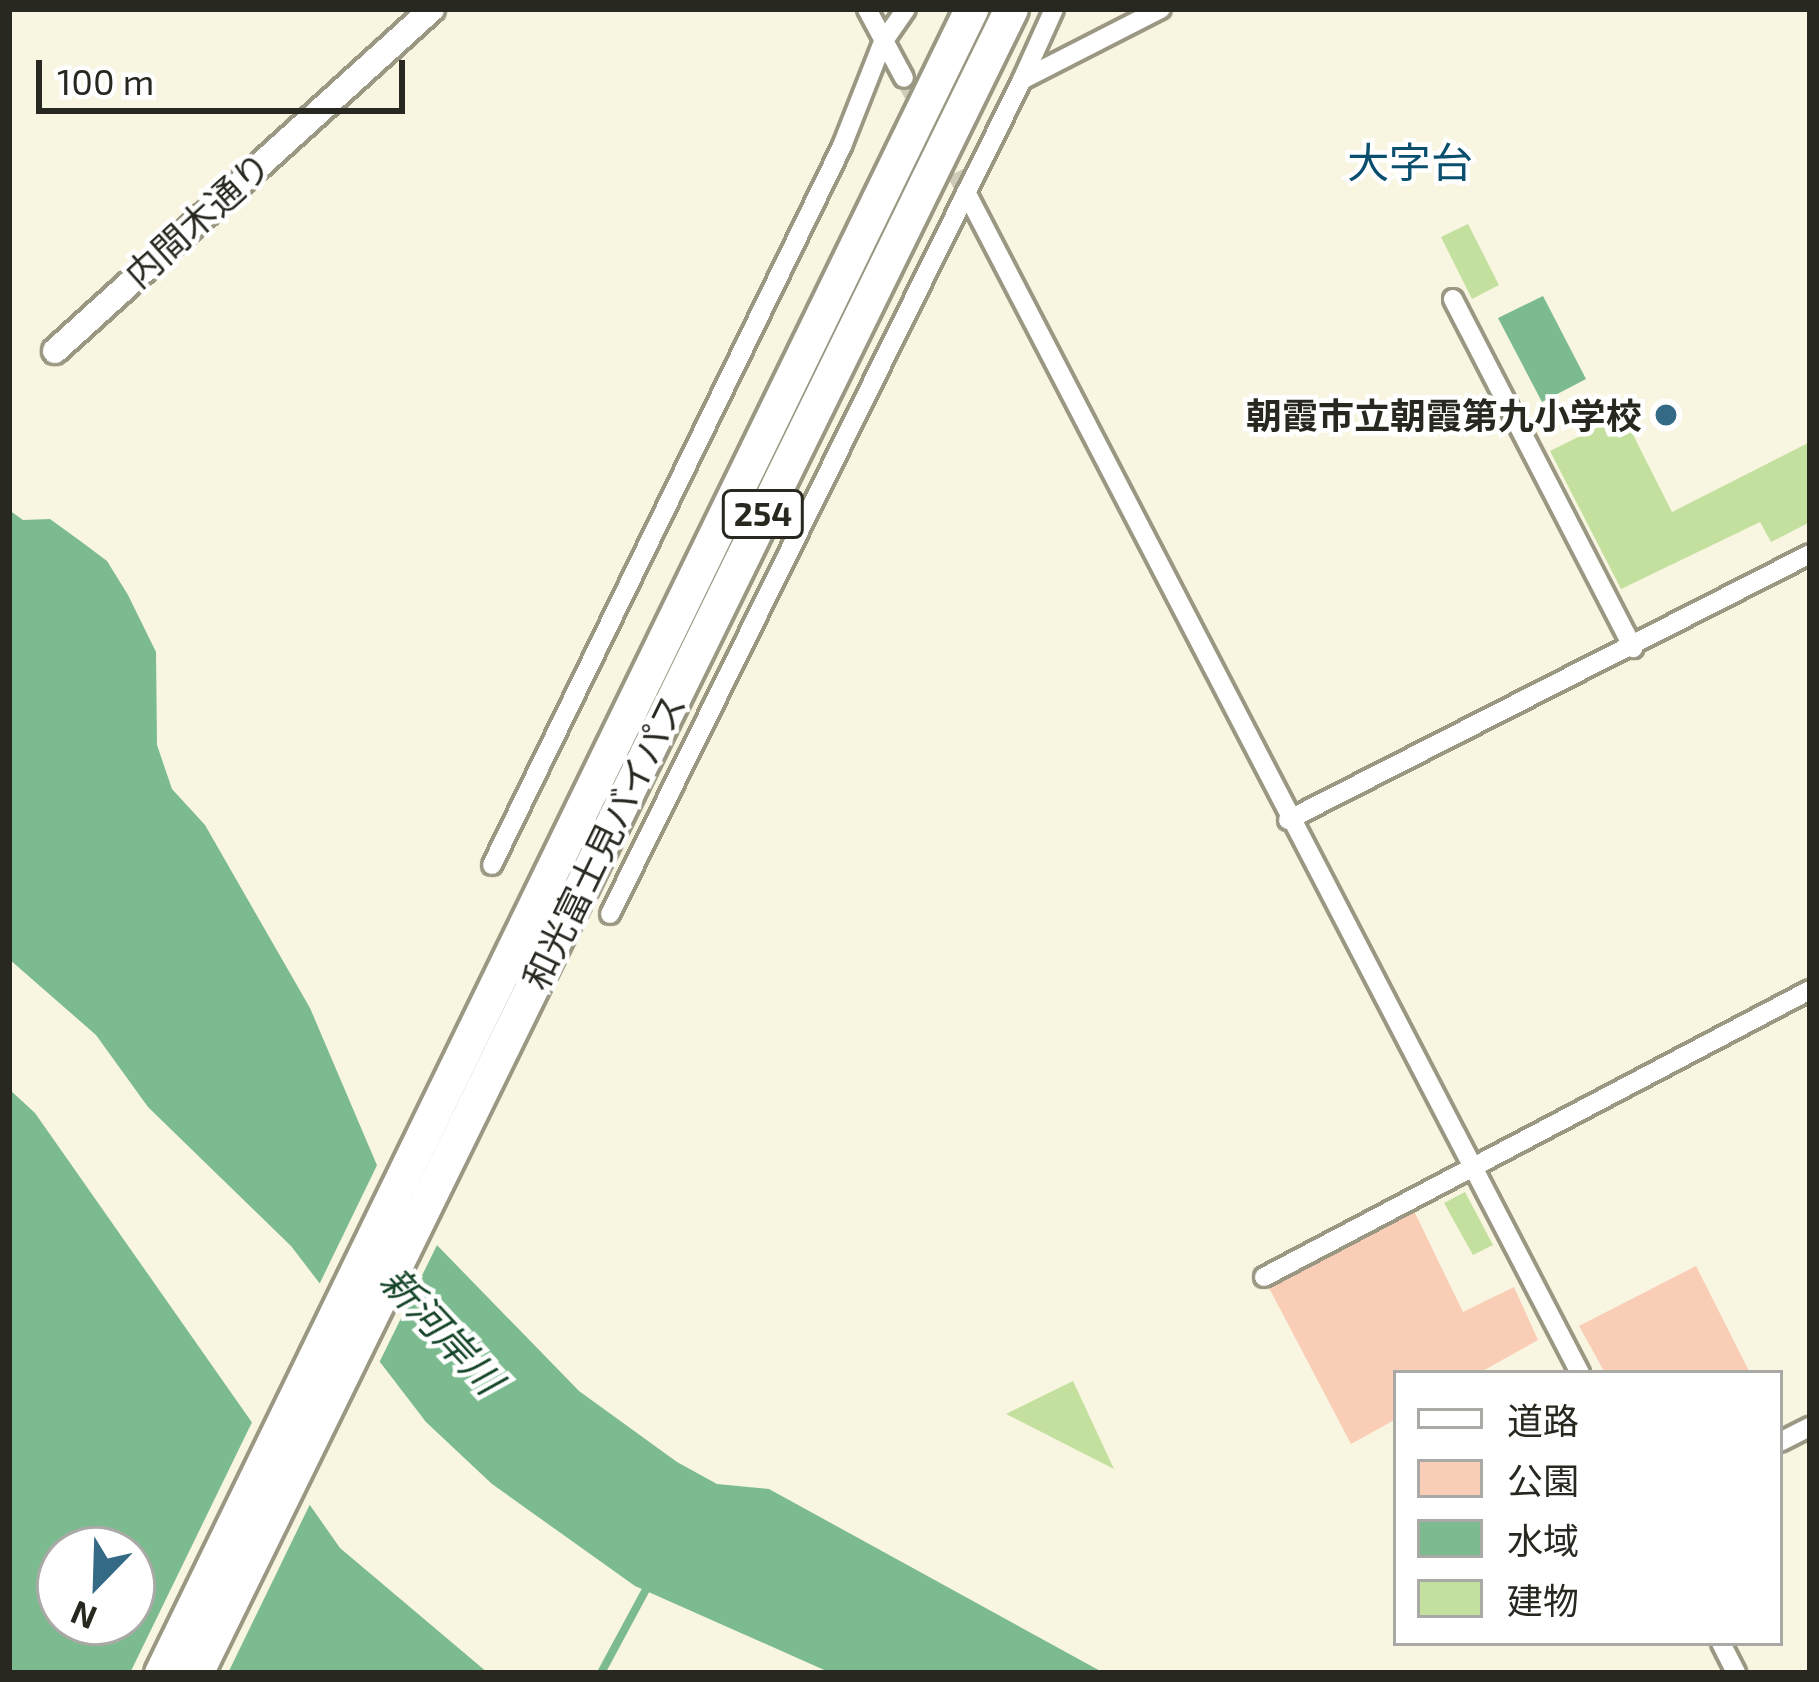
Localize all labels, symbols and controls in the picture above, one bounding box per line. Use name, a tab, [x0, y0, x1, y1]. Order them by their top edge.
scale bar	[42, 36, 411, 110]
text: 100 m	[57, 59, 154, 102]
district label: 大字台	[1347, 136, 1473, 186]
street label: 内間木通り	[116, 143, 278, 295]
place label: 朝霞市立朝霞第九小学校	[1246, 393, 1642, 437]
marker: 朝霞市立朝霞第九小学校	[1653, 402, 1679, 428]
road number: 254	[721, 487, 805, 541]
street label: 和光富士見バイパス	[513, 686, 693, 996]
water label: 新河岸川	[372, 1257, 512, 1403]
legend	[1393, 1370, 1783, 1646]
text: 道路	[1507, 1398, 1579, 1441]
text: 公園	[1507, 1458, 1579, 1501]
text: 水域	[1507, 1518, 1579, 1561]
north arrow	[36, 1526, 156, 1646]
text: 建物	[1507, 1578, 1579, 1621]
text: N	[64, 1593, 102, 1639]

